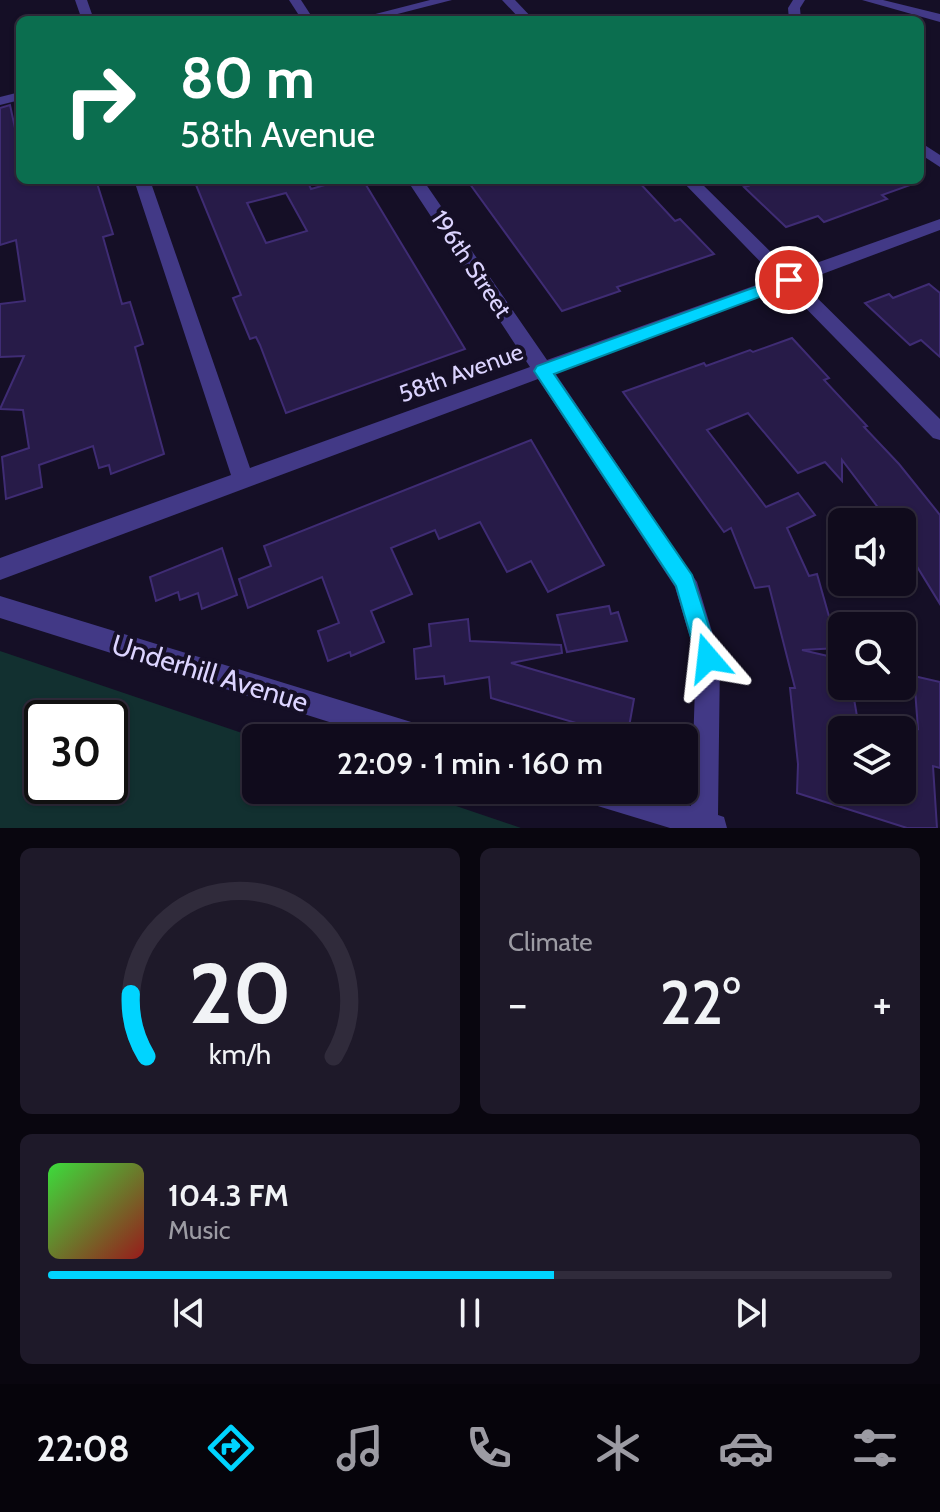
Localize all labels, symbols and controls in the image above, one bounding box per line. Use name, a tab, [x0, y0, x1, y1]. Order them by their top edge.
text: 80 m	[180, 44, 315, 112]
icon: right	[48, 48, 152, 152]
text: 58th Avenue	[180, 112, 375, 156]
street label: 196th Street	[425, 205, 518, 323]
pin	[755, 246, 823, 314]
icon: arrive	[767, 258, 811, 302]
street label: 58th Avenue	[395, 337, 527, 408]
map controls	[828, 508, 916, 804]
button: sound	[828, 508, 916, 596]
button: search	[828, 612, 916, 700]
position arrow	[666, 616, 750, 700]
street label: Underhill Avenue	[108, 627, 312, 719]
speed limit sign: 30	[24, 700, 128, 804]
button: layers	[828, 716, 916, 804]
text: 22:09 · 1 min · 160 m	[337, 745, 603, 782]
text: Climate	[508, 926, 593, 958]
text: 20	[189, 943, 291, 1044]
text: 22°	[660, 966, 740, 1039]
text: −	[508, 977, 527, 1030]
text: +	[873, 977, 892, 1030]
text: km/h	[209, 1036, 271, 1071]
text: 104.3 FM	[168, 1177, 289, 1214]
text: Music	[168, 1214, 231, 1246]
icon: previous	[167, 1291, 211, 1335]
icon: pause	[448, 1291, 492, 1335]
icon: next	[729, 1291, 773, 1335]
icon: directions	[203, 1420, 259, 1476]
icon: music	[332, 1420, 388, 1476]
icon: phone	[461, 1420, 517, 1476]
icon: climate	[590, 1420, 646, 1476]
icon: car	[718, 1420, 774, 1476]
icon: filters	[847, 1420, 903, 1476]
text: 22:08	[36, 1426, 130, 1470]

